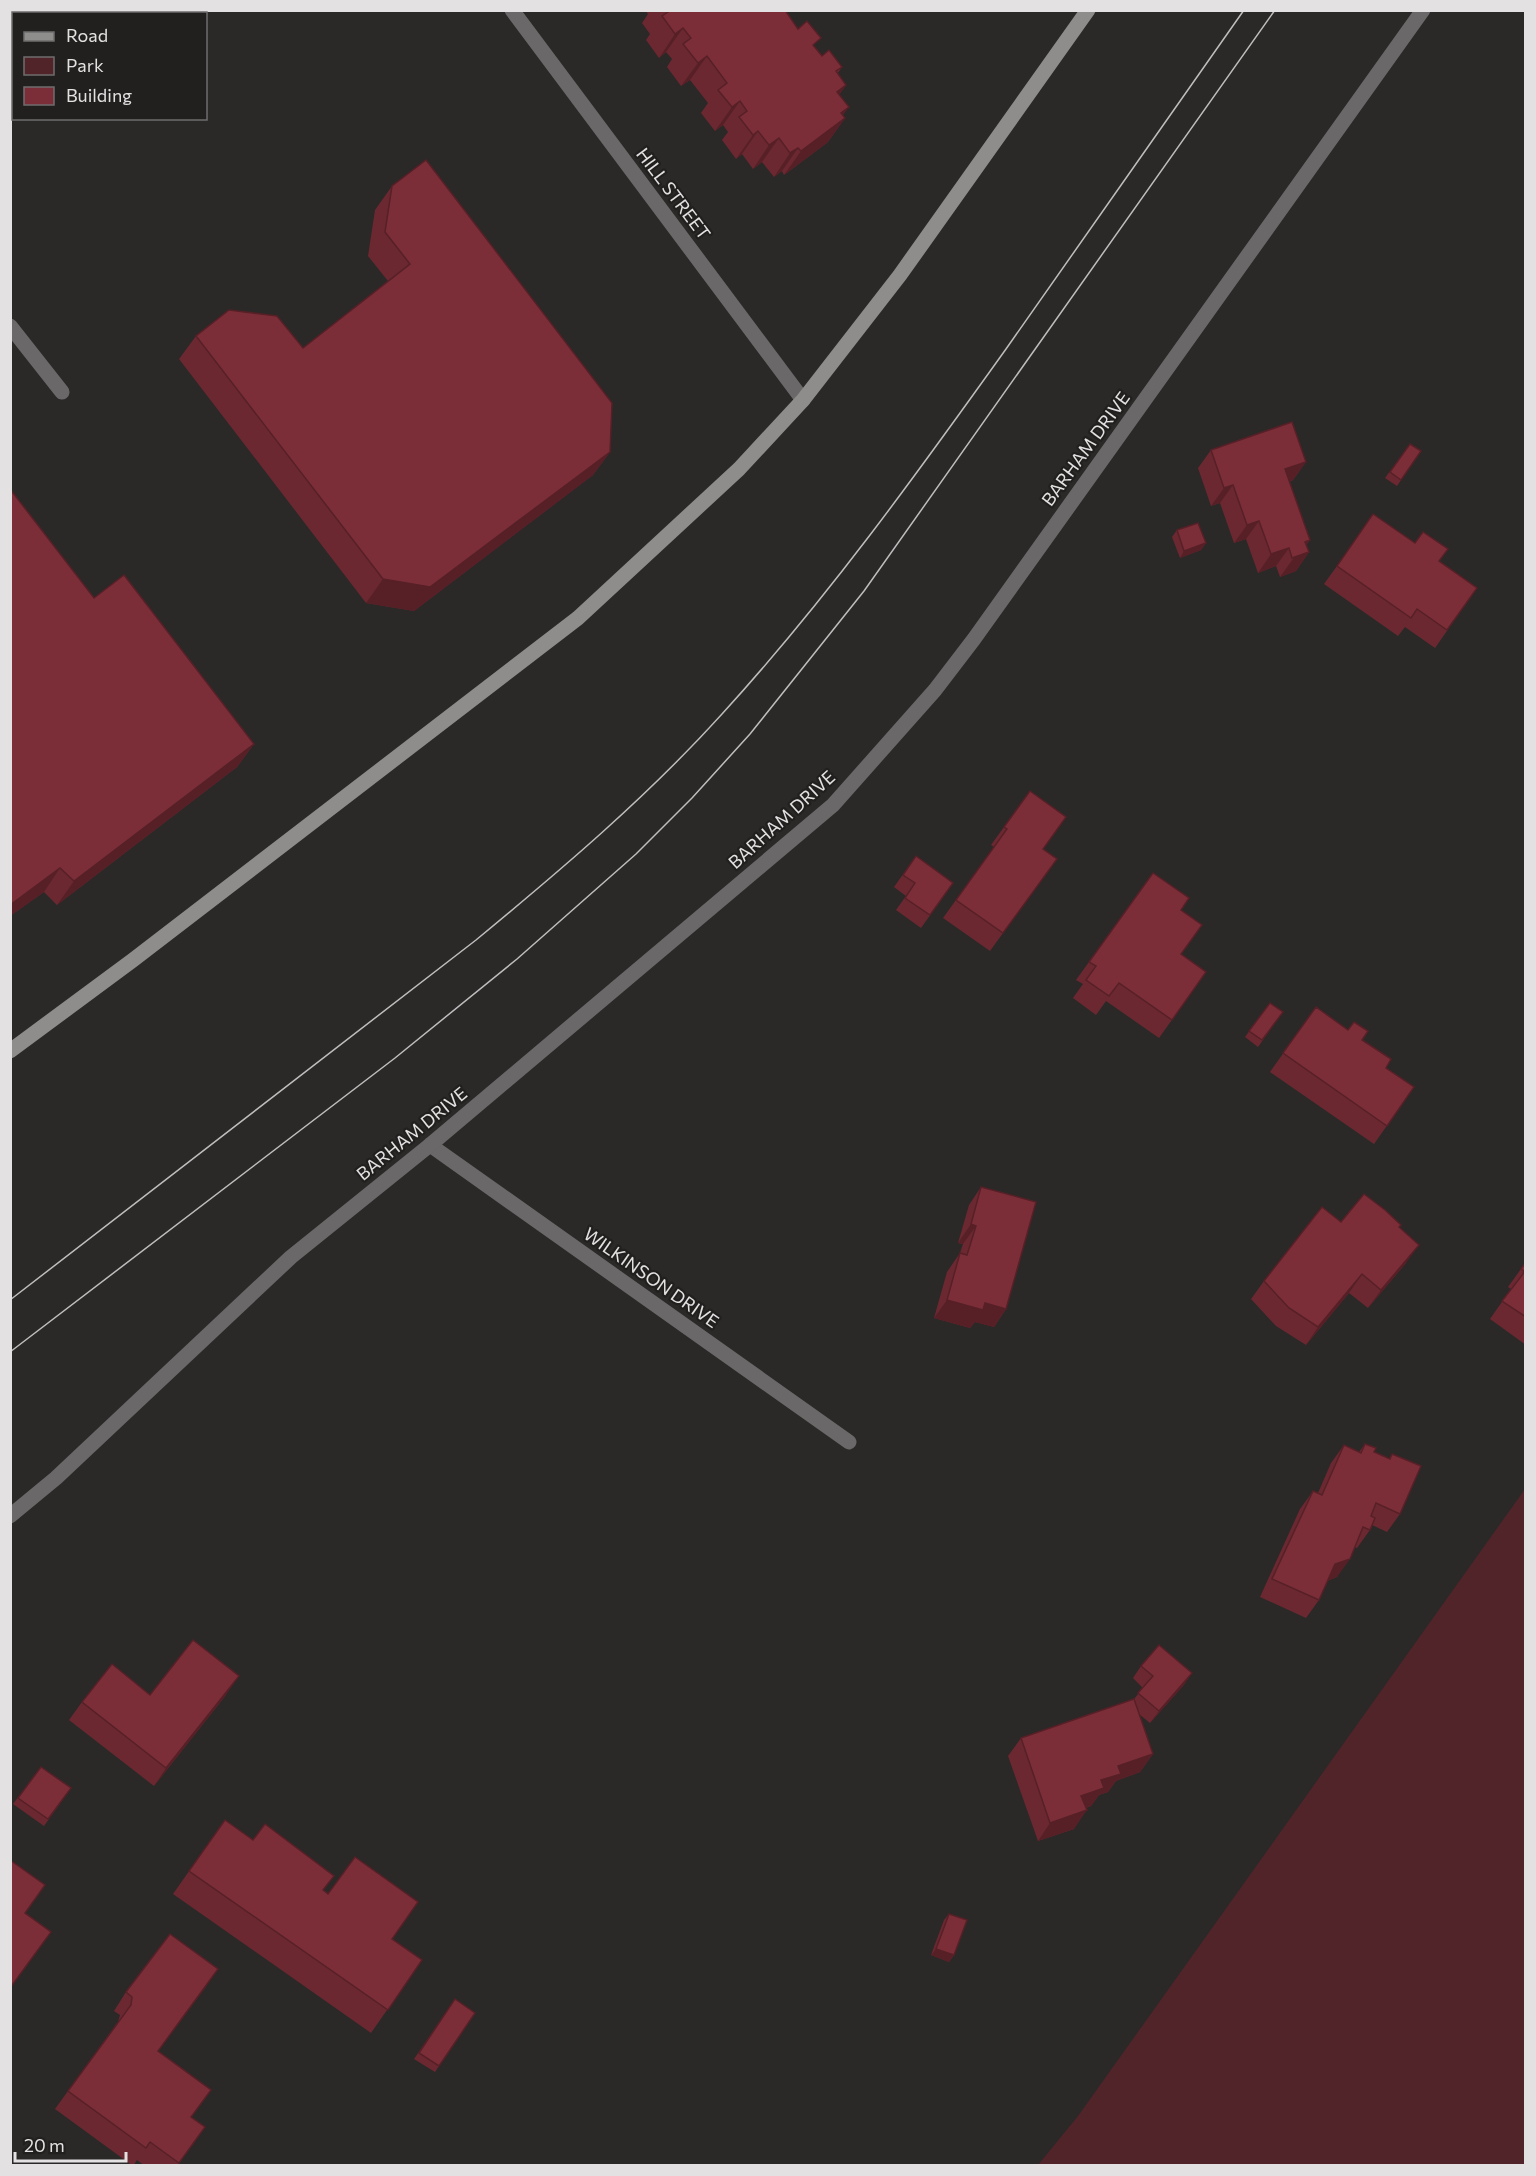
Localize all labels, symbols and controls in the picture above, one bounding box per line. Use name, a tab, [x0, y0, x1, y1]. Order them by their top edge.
legend	[12, 12, 207, 120]
text: Road	[66, 24, 108, 46]
text: Park	[66, 54, 104, 76]
text: Building	[66, 84, 132, 106]
street label: HILL STREET	[632, 143, 716, 244]
street label: BARHAM DRIVE	[1036, 387, 1134, 510]
street label: BARHAM DRIVE	[723, 766, 839, 873]
street label: BARHAM DRIVE	[352, 1082, 471, 1185]
street label: WILKINSON DRIVE	[580, 1222, 723, 1332]
scale bar	[15, 2125, 126, 2163]
text: 20 m	[24, 2134, 65, 2156]

